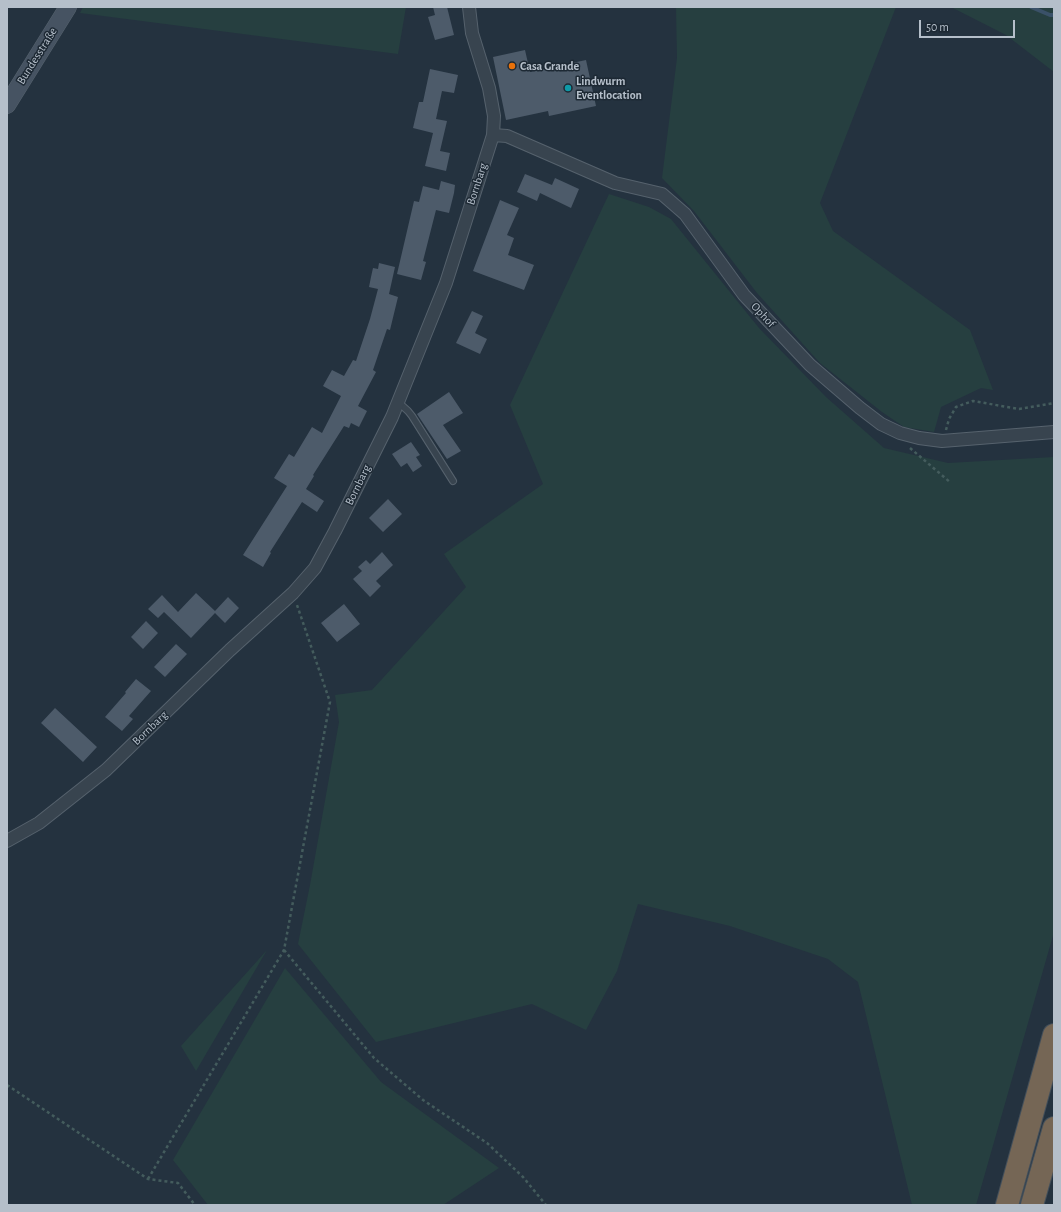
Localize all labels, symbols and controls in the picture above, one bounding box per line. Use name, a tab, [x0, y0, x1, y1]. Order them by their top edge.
scale bar	[921, 12, 1017, 38]
text: 50 m	[926, 21, 949, 33]
street label: Bundesstraße	[14, 25, 60, 87]
place label: Casa Grande	[520, 59, 579, 73]
marker: Casa Grande	[507, 61, 517, 71]
place label: Lindwurm Eventlocation	[576, 74, 642, 102]
marker: Lindwurm Eventlocation	[563, 83, 573, 93]
street label: Bornbarg	[463, 161, 491, 207]
street label: Ophof	[748, 299, 778, 331]
street label: Bornbarg	[342, 462, 374, 508]
street label: Bornbarg	[129, 708, 171, 748]

